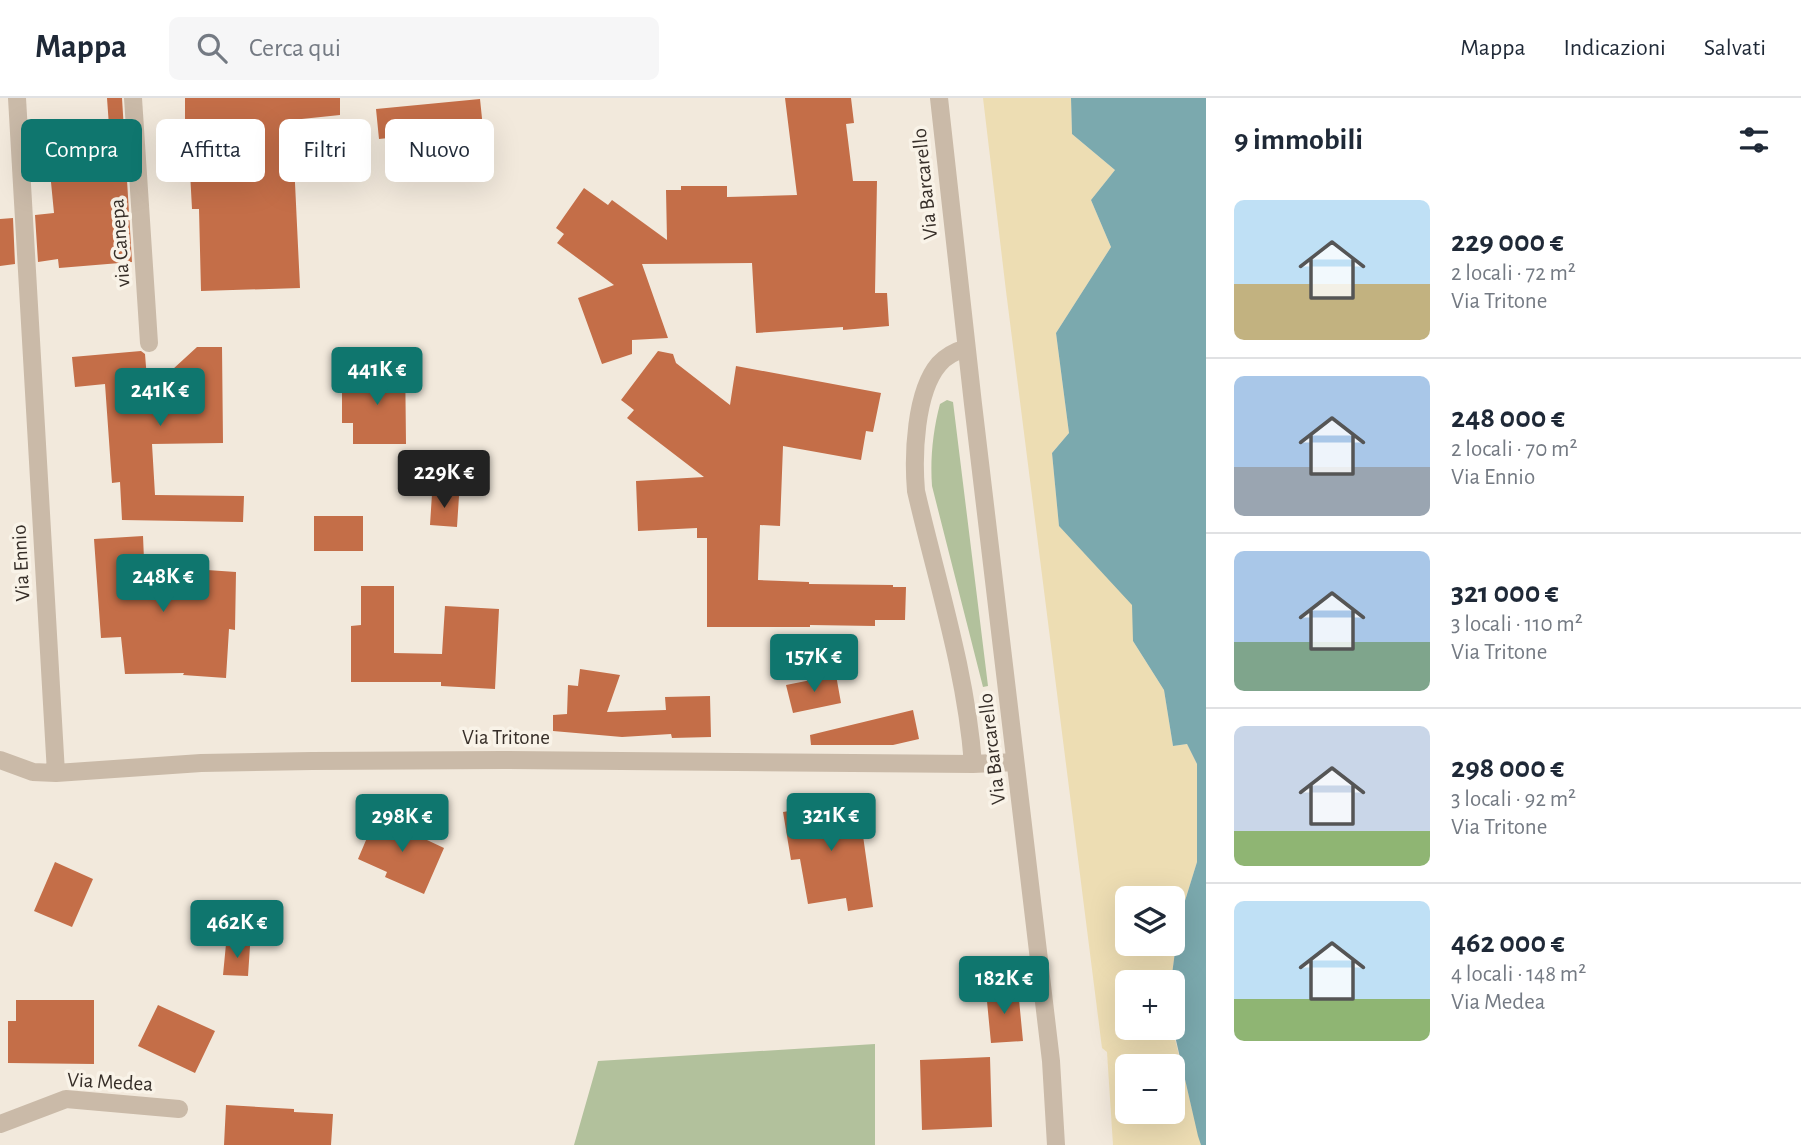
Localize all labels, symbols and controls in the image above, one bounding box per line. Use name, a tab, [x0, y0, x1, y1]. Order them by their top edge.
search box	[169, 17, 659, 80]
icon: search	[193, 29, 231, 67]
text: Mappa	[35, 31, 127, 64]
text: Cerca qui	[249, 35, 341, 61]
text: Mappa	[1460, 36, 1525, 60]
text: Indicazioni	[1563, 36, 1666, 60]
text: Salvati	[1704, 36, 1766, 60]
chip: Compra	[21, 119, 142, 182]
chip: Affitta	[156, 119, 265, 182]
chip: Filtri	[279, 119, 371, 182]
chip: Nuovo	[385, 119, 494, 182]
icon: filters	[1735, 121, 1773, 159]
text: 9 immobili	[1234, 125, 1363, 155]
street label: Via Barcarello	[909, 127, 941, 241]
street label: via Canepa	[106, 198, 134, 288]
text: 229 000 €	[1451, 227, 1564, 257]
icon: home	[1290, 228, 1374, 312]
text: 2 locali · 72 m²	[1451, 262, 1576, 285]
text: Via Tritone	[1451, 290, 1547, 313]
pin: 441K €	[320, 348, 434, 407]
text: 441K €	[347, 358, 407, 381]
pin: 241K €	[103, 368, 217, 428]
text: 241K €	[131, 379, 189, 402]
text: 248 000 €	[1451, 403, 1565, 433]
icon: home	[1290, 404, 1374, 488]
text: 2 locali · 70 m²	[1451, 438, 1578, 461]
pin: 229K €	[387, 450, 501, 510]
text: 229K €	[414, 461, 474, 484]
text: Via Ennio	[1451, 466, 1535, 489]
street label: Via Ennio	[9, 524, 33, 602]
pin: 248K €	[106, 554, 220, 614]
text: 248K €	[132, 565, 194, 588]
text: 321 000 €	[1451, 578, 1559, 608]
icon: home	[1290, 579, 1374, 663]
text: 3 locali · 110 m²	[1451, 613, 1583, 636]
pin: 157K €	[757, 634, 871, 694]
text: Via Tritone	[1451, 641, 1547, 664]
text: 157K €	[786, 645, 842, 668]
street label: Via Barcarello	[975, 692, 1009, 806]
street label: Via Tritone	[462, 727, 550, 748]
text: 298 000 €	[1451, 753, 1564, 783]
icon: home	[1290, 754, 1374, 838]
text: 3 locali · 92 m²	[1451, 788, 1576, 811]
pin: 298K €	[345, 794, 459, 854]
pin: 321K €	[774, 794, 888, 853]
text: 321K €	[803, 804, 859, 827]
text: 298K €	[372, 805, 432, 828]
text: Via Tritone	[1451, 816, 1547, 839]
map controls	[1115, 886, 1185, 1124]
button: layers	[1115, 886, 1185, 956]
pin: 462K €	[180, 900, 294, 960]
text: 462K €	[206, 911, 268, 934]
text: 462 000 €	[1451, 928, 1565, 958]
icon: home	[1290, 929, 1374, 1013]
pin: 182K €	[947, 956, 1061, 1016]
text: 4 locali · 148 m²	[1451, 963, 1586, 986]
text: 182K €	[975, 967, 1033, 990]
button: +	[1115, 970, 1185, 1040]
text: Via Medea	[1451, 991, 1545, 1014]
button: −	[1115, 1054, 1185, 1124]
street label: Via Medea	[66, 1069, 154, 1095]

